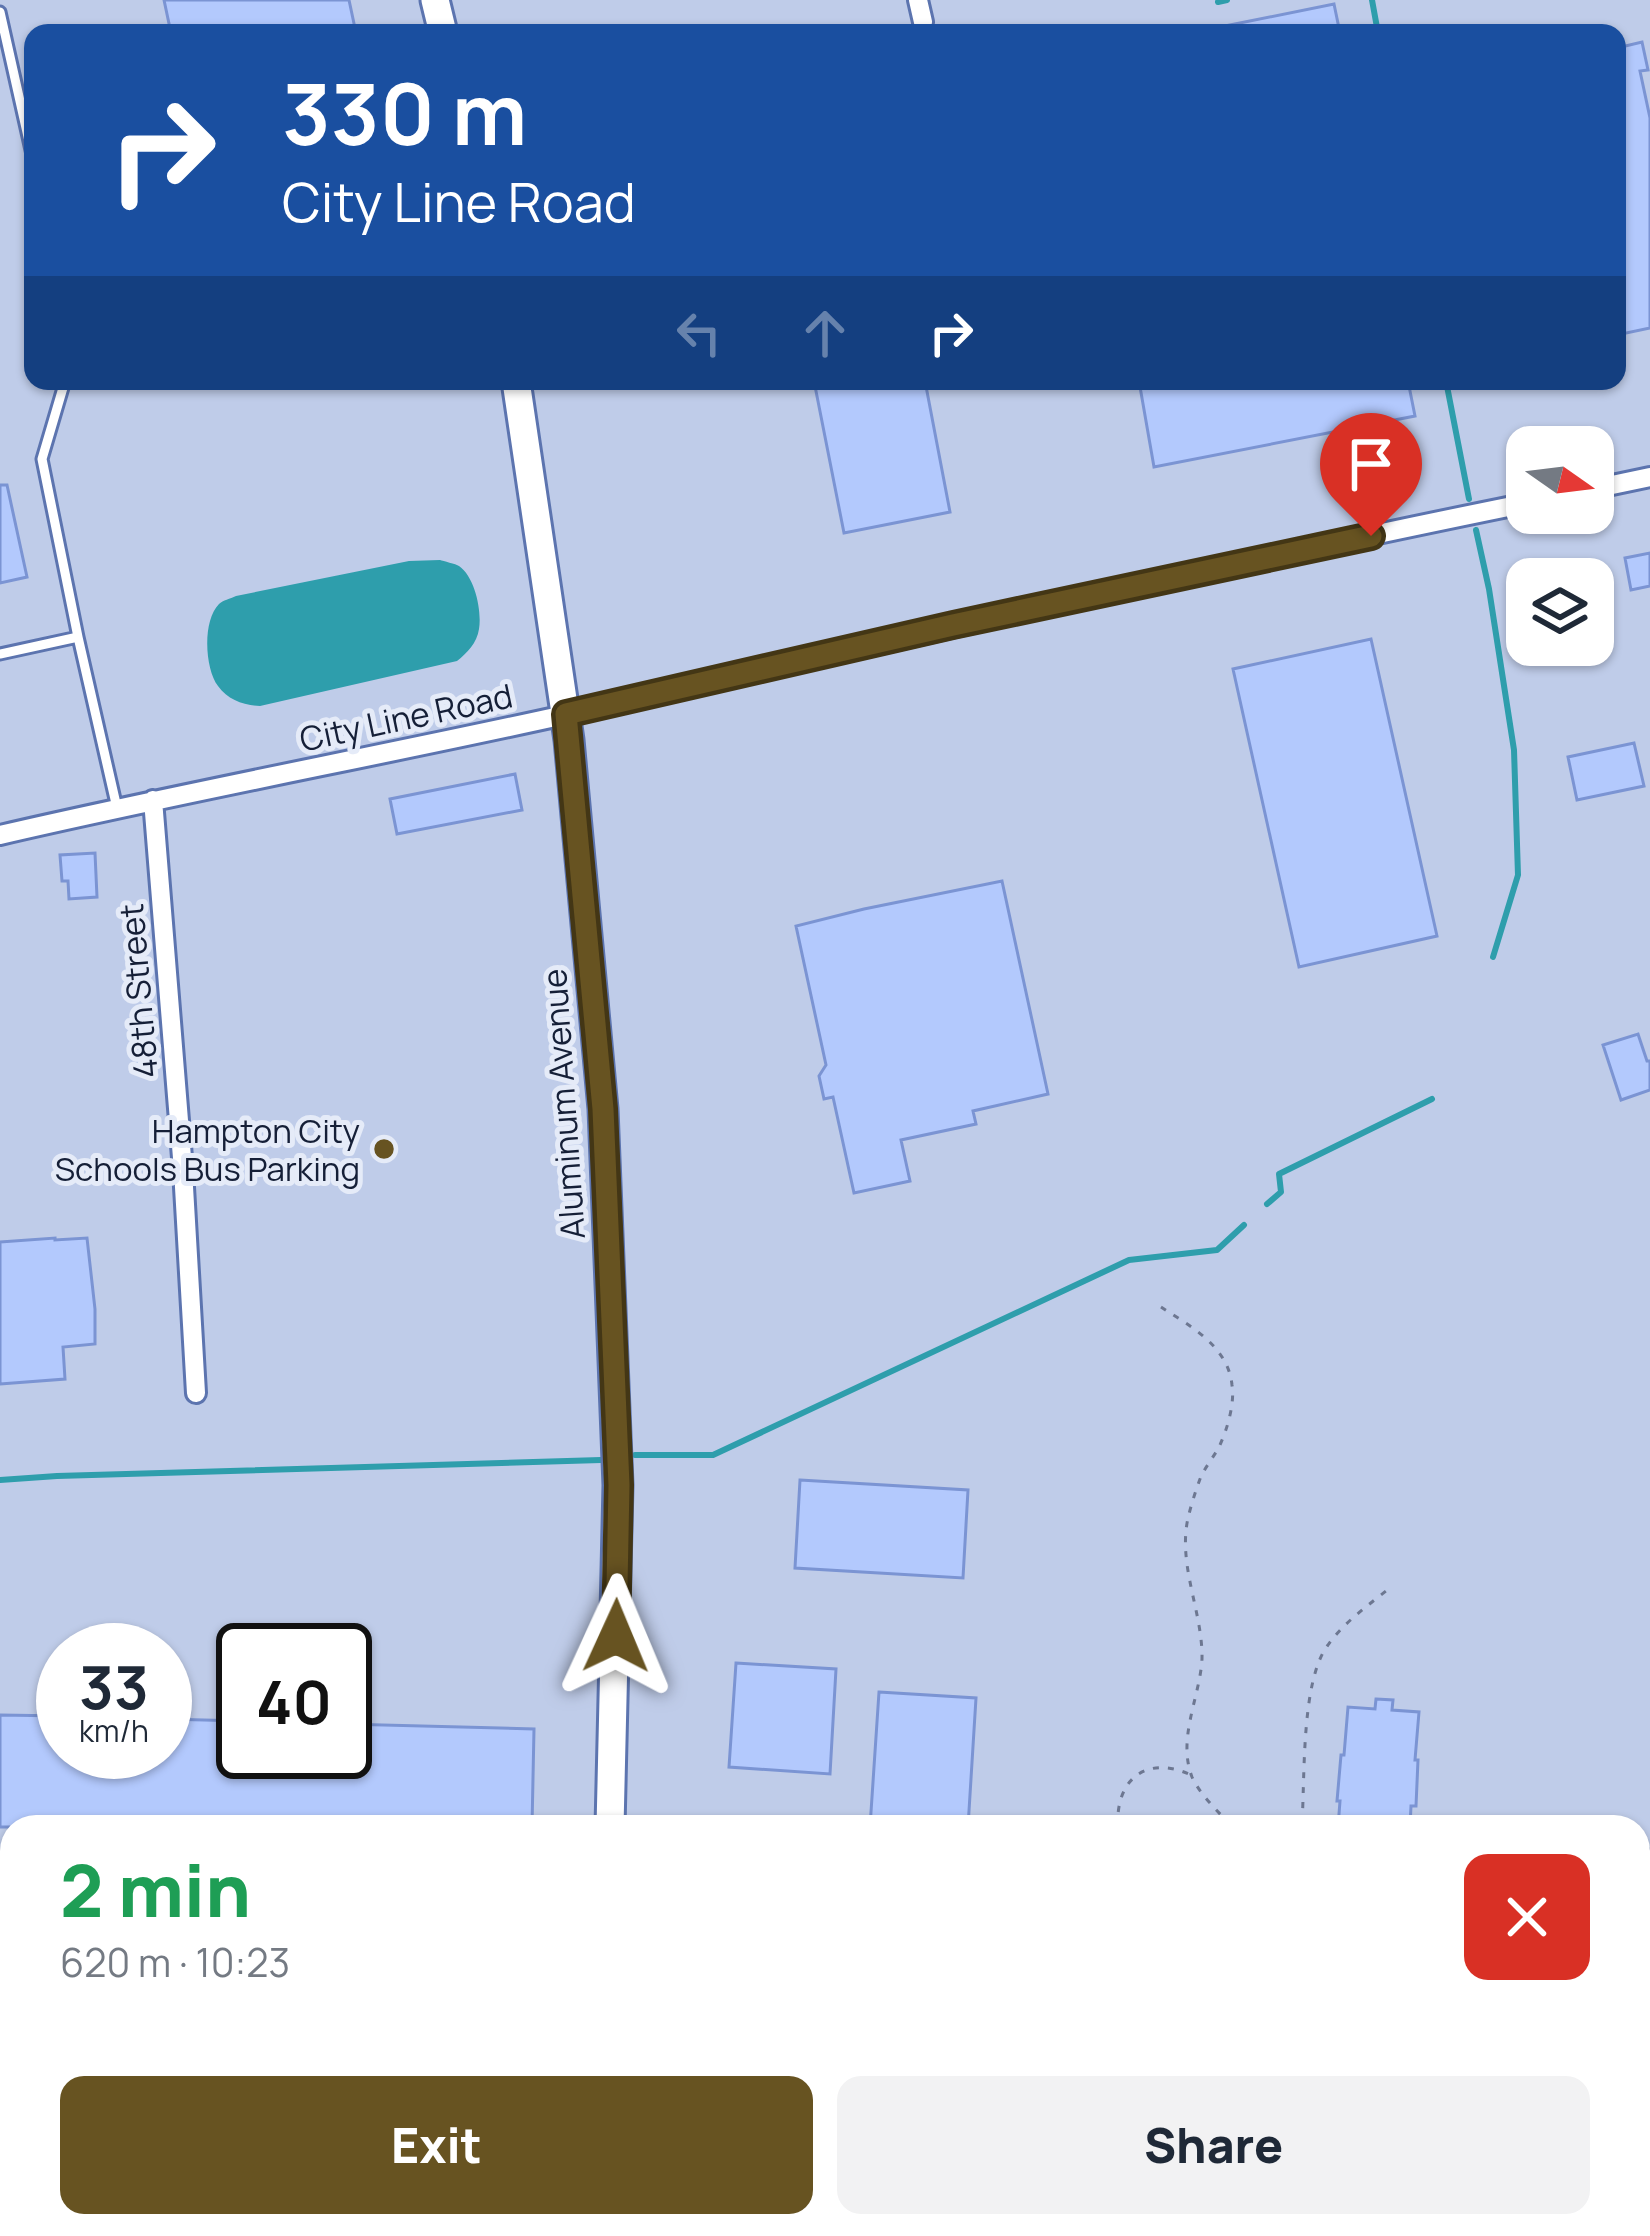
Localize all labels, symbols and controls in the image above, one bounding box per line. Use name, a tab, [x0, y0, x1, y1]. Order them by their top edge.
text: 330 m	[282, 55, 527, 170]
icon: right	[84, 72, 240, 228]
text: City Line Road	[282, 164, 636, 238]
icon: left	[666, 300, 732, 366]
icon: ahead	[792, 300, 858, 366]
icon: right	[918, 300, 984, 366]
pin	[1320, 413, 1422, 536]
north arrow	[1506, 426, 1614, 534]
map controls	[1506, 426, 1614, 666]
icon: arrive	[1338, 431, 1404, 497]
button: layers	[1506, 558, 1614, 666]
street label: City Line Road	[296, 673, 516, 761]
street label: 48th Street	[108, 902, 168, 1080]
street label: Aluminum Avenue	[531, 967, 595, 1241]
place label: Hampton City Schools Bus Parking	[55, 1108, 360, 1191]
marker: Hampton City Schools Bus Parking	[371, 1136, 397, 1162]
position arrow	[553, 1573, 679, 1699]
speed limit sign: 40	[216, 1623, 372, 1779]
text: 33	[79, 1645, 149, 1727]
text: km/h	[79, 1710, 149, 1751]
text: 2 min	[60, 1840, 251, 1939]
button: close	[1464, 1854, 1590, 1980]
text: 620 m · 10:23	[60, 1935, 290, 1989]
button: Exit	[60, 2076, 813, 2214]
button: Share	[837, 2076, 1590, 2214]

